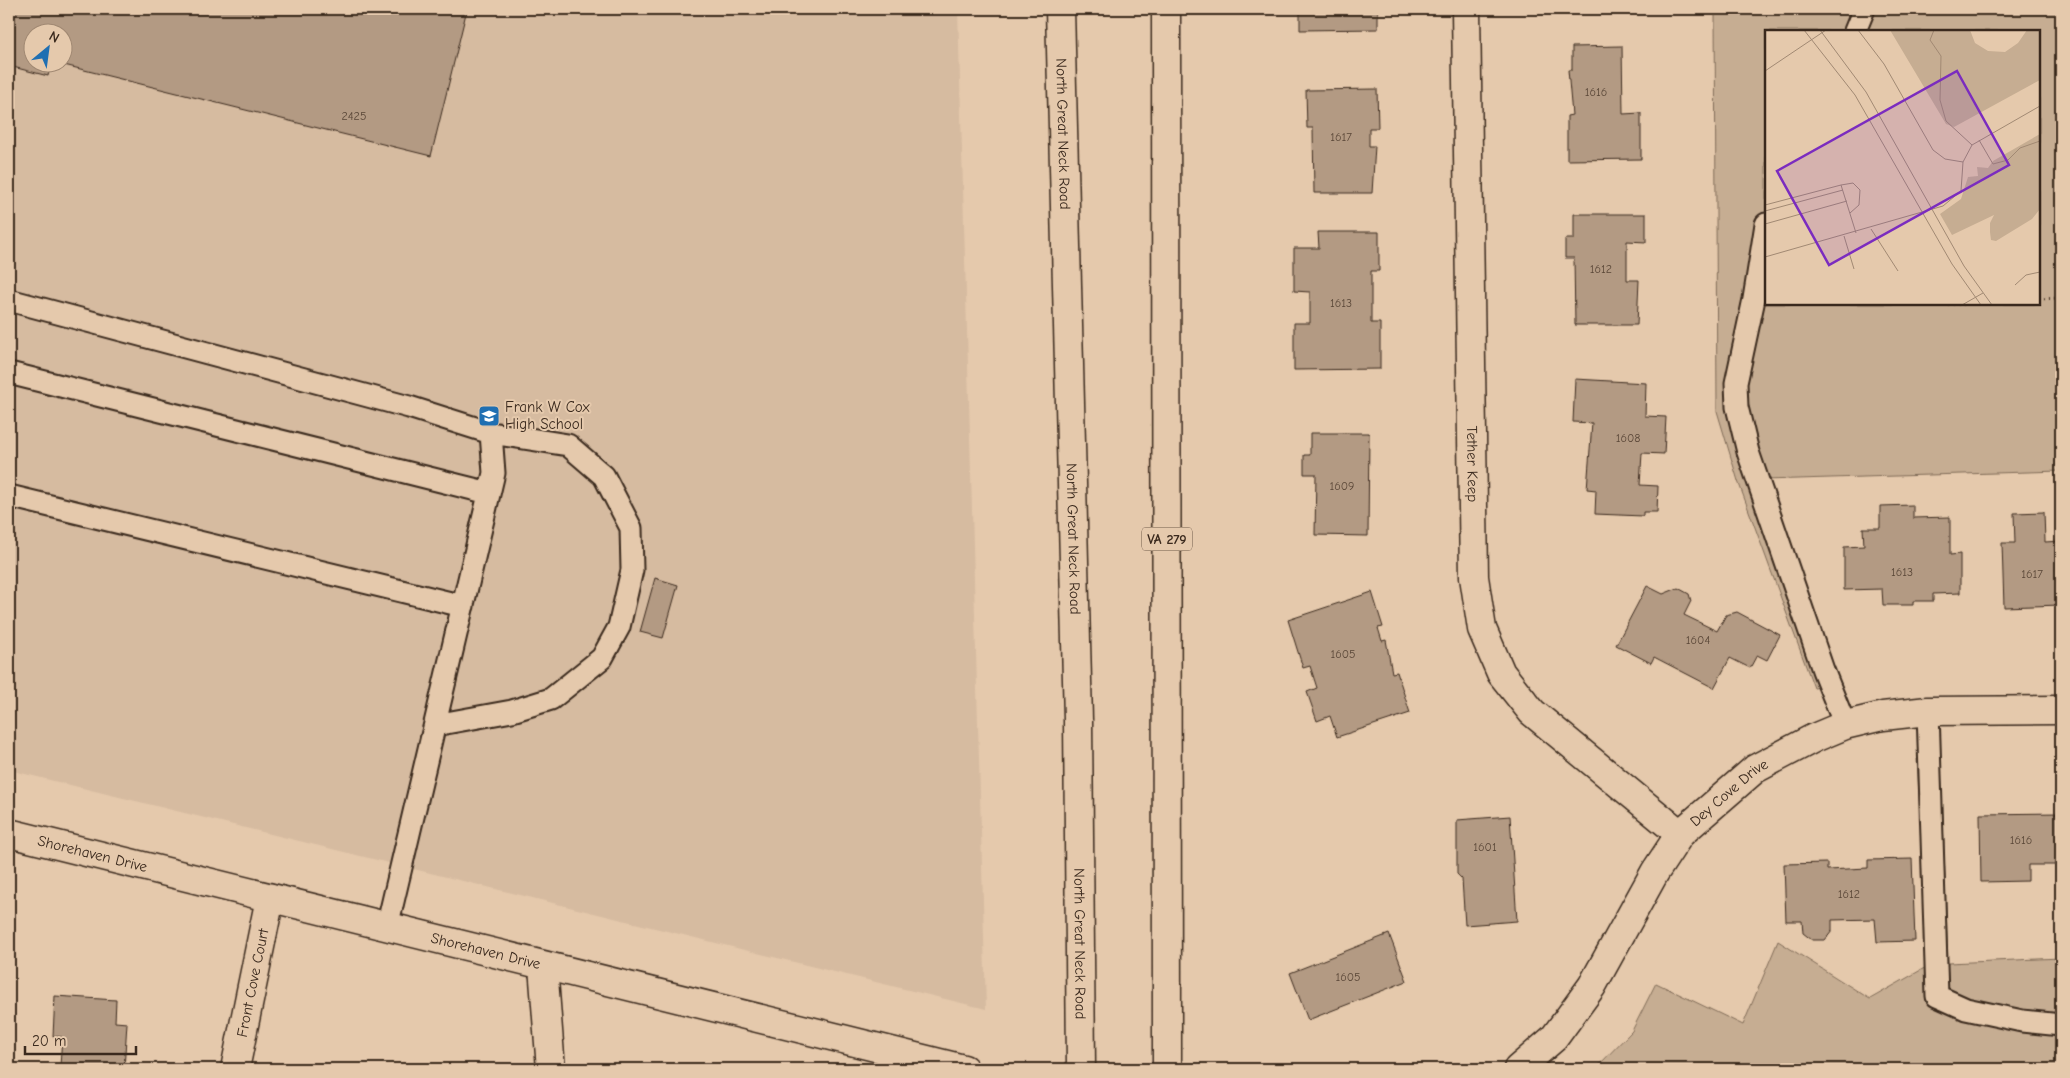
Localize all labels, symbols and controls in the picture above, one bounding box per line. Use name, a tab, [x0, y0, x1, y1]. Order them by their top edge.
north arrow	[22, 22, 72, 72]
text: N	[46, 27, 62, 47]
inset map	[1765, 30, 2040, 305]
street label: North Great Neck Road	[1052, 58, 1074, 210]
house number: 1616	[1585, 85, 1607, 99]
house number: 2425	[342, 109, 366, 123]
house number: 1617	[1330, 130, 1352, 144]
house number: 1612	[1590, 262, 1612, 276]
house number: 1613	[1330, 296, 1352, 310]
place label: Frank W Cox High School	[505, 398, 590, 433]
school or university icon: Frank W Cox High School	[477, 404, 501, 428]
street label: Tether Keep	[1463, 426, 1482, 502]
house number: 1608	[1616, 431, 1640, 445]
street label: North Great Neck Road	[1062, 463, 1084, 615]
house number: 1609	[1330, 479, 1354, 493]
road number: VA 279	[1142, 528, 1192, 550]
house number: 1613	[1891, 565, 1913, 579]
house number: 1617	[2021, 567, 2043, 581]
house number: 1604	[1686, 633, 1710, 647]
house number: 1605	[1330, 647, 1356, 661]
street label: Dey Cove Drive	[1686, 755, 1771, 830]
street label: Shorehaven Drive	[36, 831, 150, 876]
house number: 1616	[2010, 833, 2032, 847]
house number: 1601	[1473, 840, 1497, 854]
street label: North Great Neck Road	[1070, 868, 1090, 1020]
house number: 1612	[1838, 887, 1860, 901]
street label: Front Cove Court	[233, 926, 273, 1039]
street label: Shorehaven Drive	[429, 929, 543, 973]
house number: 1605	[1335, 970, 1361, 984]
scale bar	[25, 1023, 136, 1055]
text: 20 m	[32, 1032, 66, 1050]

